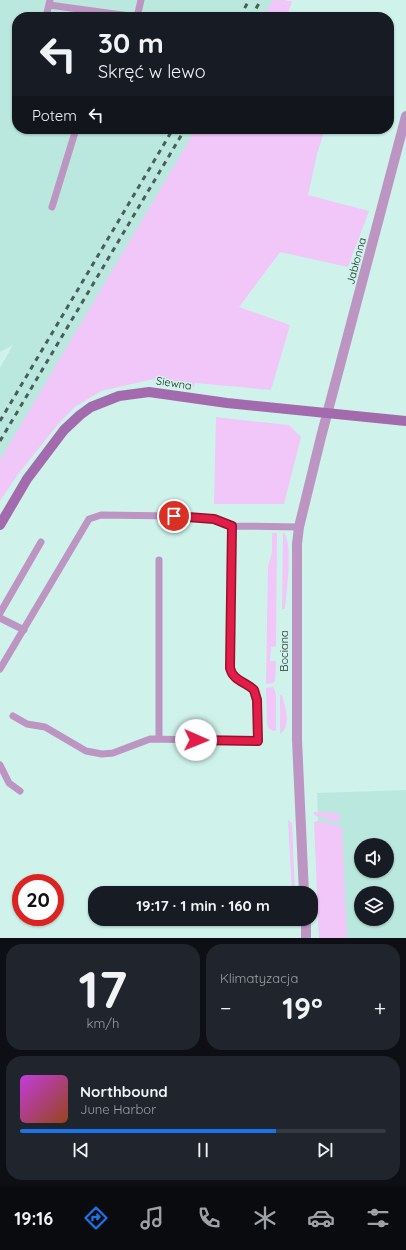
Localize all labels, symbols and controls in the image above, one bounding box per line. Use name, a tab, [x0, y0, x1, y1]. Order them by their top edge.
text: 30 m	[98, 25, 164, 60]
icon: left	[32, 28, 84, 80]
text: Skręć w lewo	[98, 60, 206, 83]
icon: left	[85, 104, 107, 126]
text: Potem	[32, 106, 77, 125]
street label: Jabłonna	[343, 236, 369, 286]
street label: Siewna	[155, 373, 193, 393]
pin	[157, 499, 191, 533]
icon: arrive	[163, 505, 185, 527]
street label: Bociana	[277, 630, 291, 672]
position arrow	[175, 719, 217, 761]
map controls	[354, 838, 394, 926]
button: sound	[354, 838, 394, 878]
speed limit sign: 20	[12, 874, 64, 926]
button: layers	[354, 886, 394, 926]
text: 19:17 · 1 min · 160 m	[136, 896, 270, 915]
text: 17	[79, 956, 127, 1021]
text: Klimatyzacja	[220, 970, 298, 986]
text: 19°	[282, 989, 323, 1027]
text: −	[220, 994, 231, 1022]
text: +	[374, 994, 386, 1022]
text: km/h	[87, 1015, 119, 1031]
text: Northbound	[80, 1082, 168, 1101]
text: June Harbor	[80, 1101, 156, 1117]
icon: previous	[70, 1139, 92, 1161]
icon: pause	[192, 1139, 214, 1161]
icon: next	[314, 1139, 336, 1161]
icon: directions	[82, 1204, 110, 1232]
icon: music	[138, 1204, 166, 1232]
icon: phone	[195, 1204, 223, 1232]
icon: climate	[251, 1204, 279, 1232]
icon: car	[307, 1204, 335, 1232]
icon: filters	[364, 1204, 392, 1232]
text: 19:16	[14, 1207, 53, 1230]

